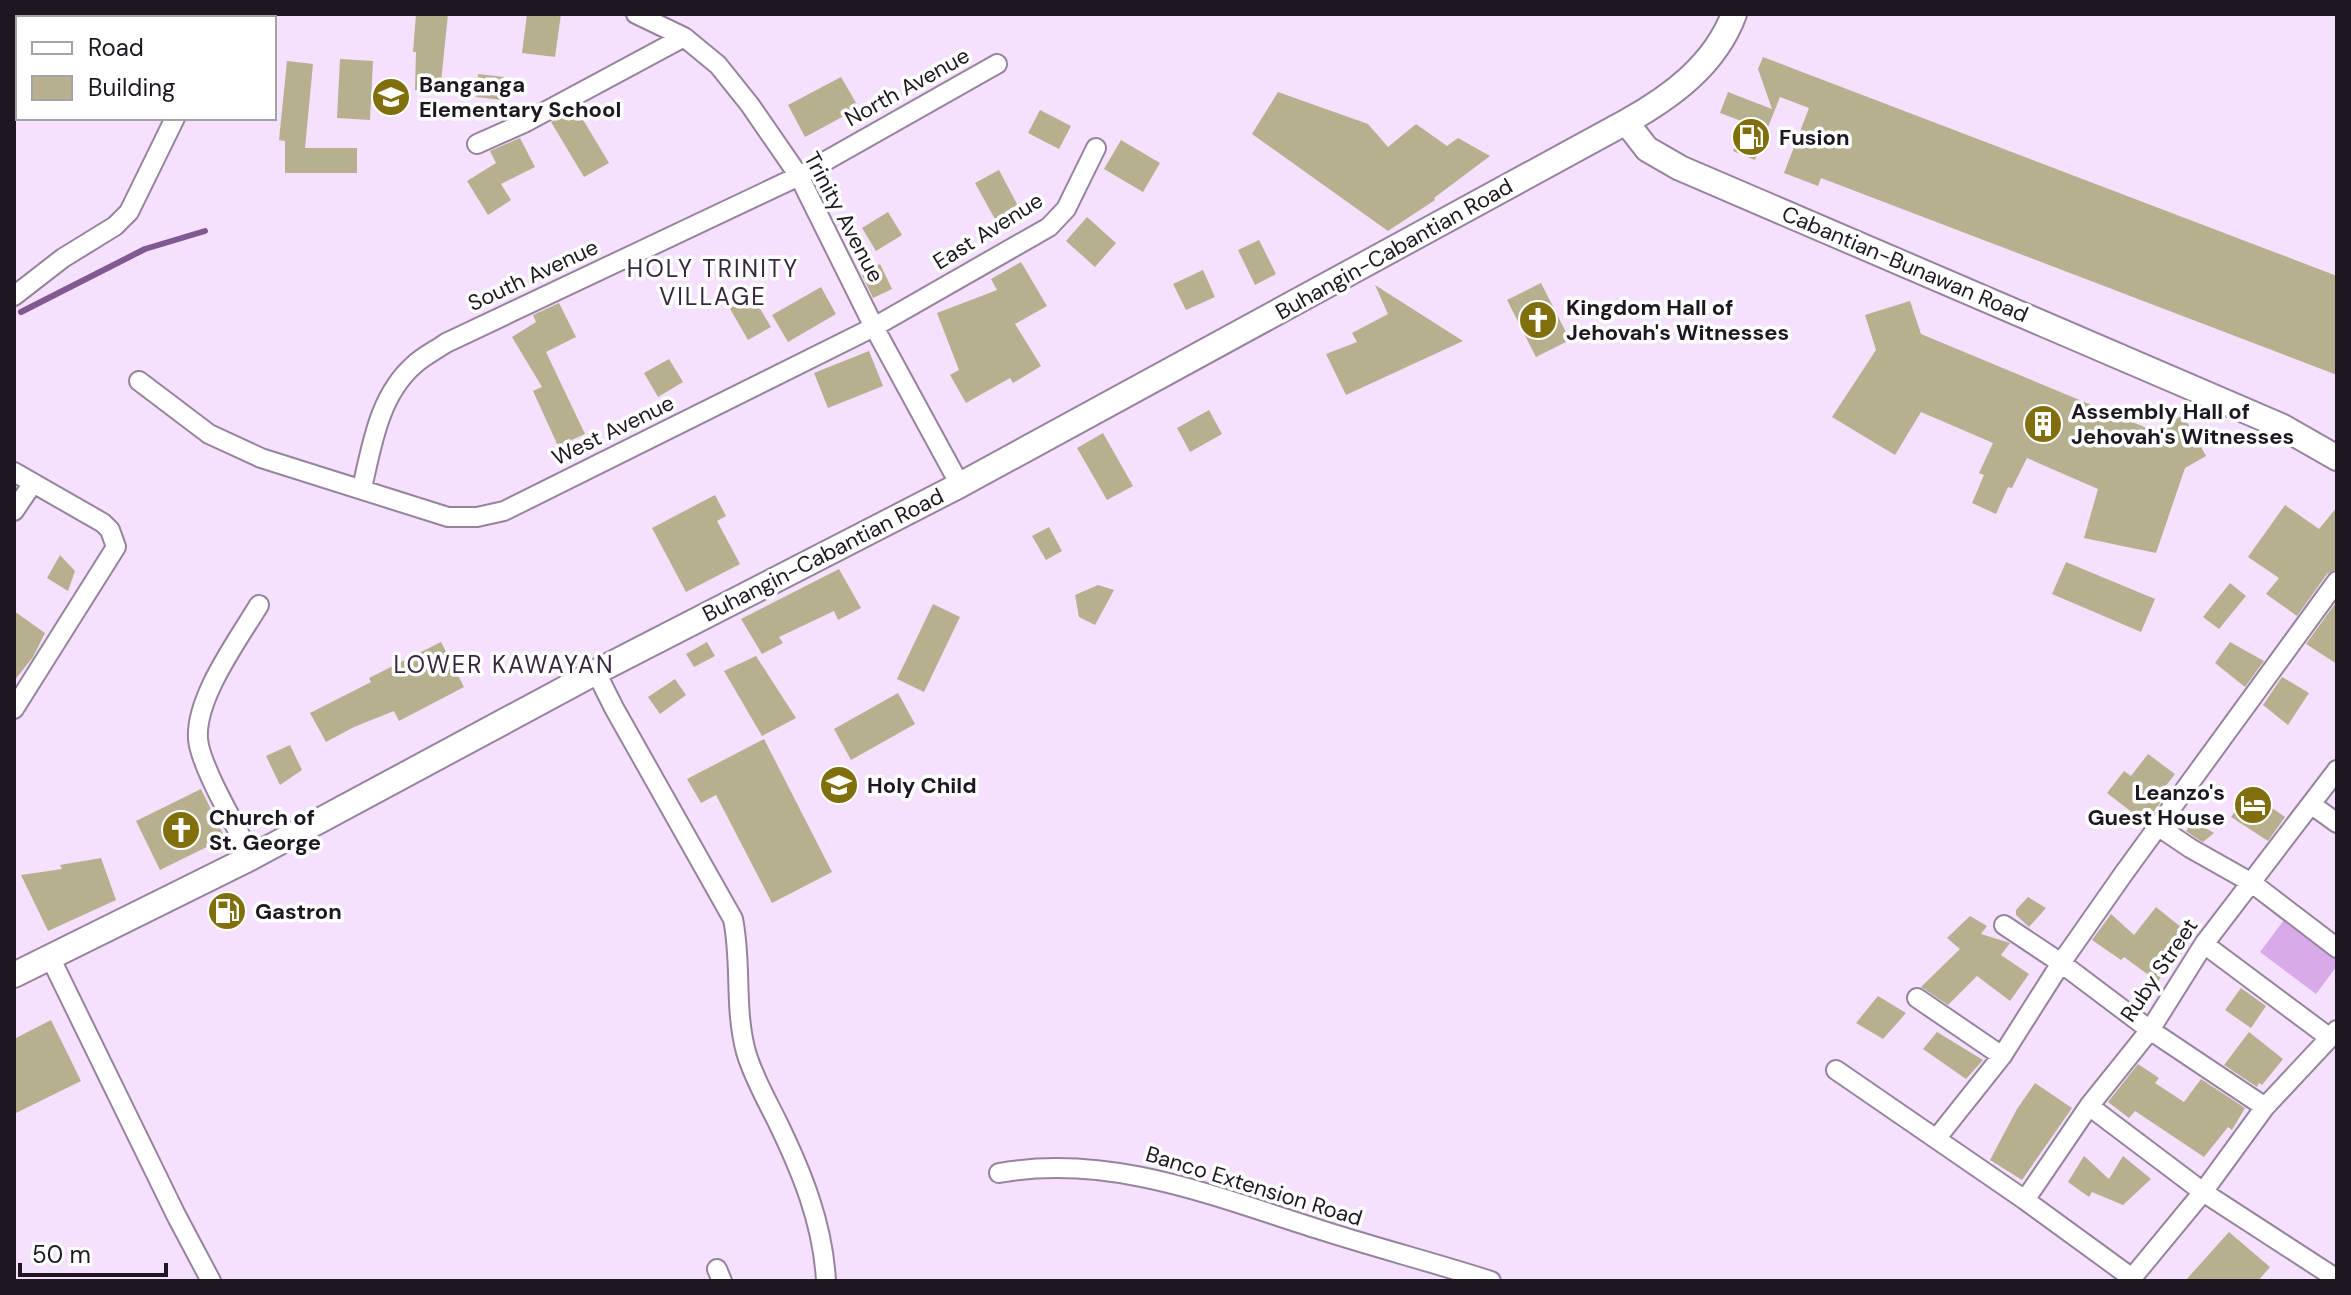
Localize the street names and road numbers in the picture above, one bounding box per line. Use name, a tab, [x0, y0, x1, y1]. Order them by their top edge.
street label: North Avenue	[839, 41, 975, 133]
street label: Trinity Avenue	[797, 147, 891, 287]
street label: Buhangin-Cabantian Road	[1270, 172, 1518, 326]
street label: East Avenue	[928, 186, 1048, 276]
street label: Cabantian-Bunawan Road	[1777, 199, 2033, 329]
street label: South Avenue	[463, 232, 603, 318]
street label: West Avenue	[547, 388, 679, 472]
street label: Buhangin-Cabantian Road	[698, 481, 948, 629]
street label: Ruby Street	[2114, 913, 2204, 1027]
street label: Banco Extension Road	[1142, 1139, 1366, 1233]

